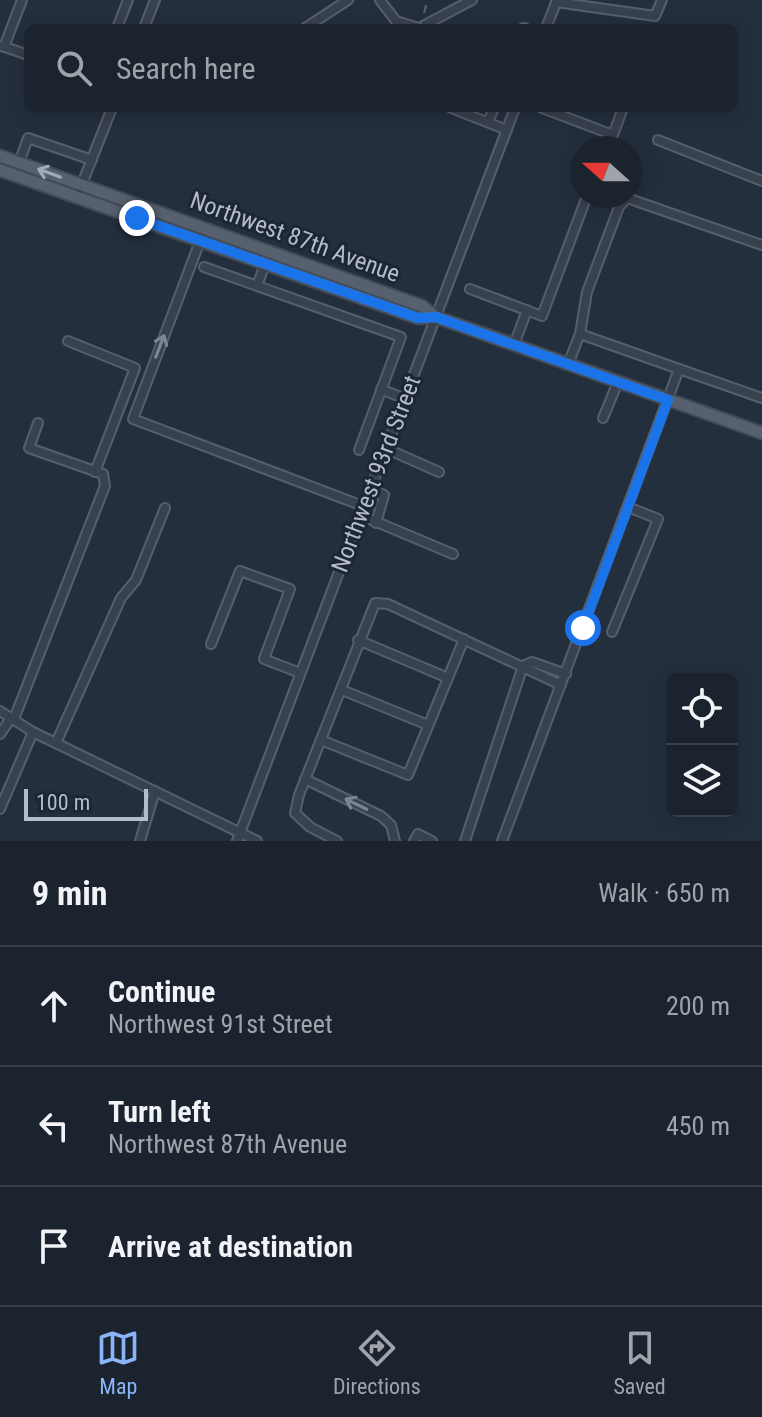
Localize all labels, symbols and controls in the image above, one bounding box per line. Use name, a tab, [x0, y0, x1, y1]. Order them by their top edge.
search box	[24, 24, 738, 112]
icon: search	[52, 46, 96, 90]
text: Search here	[116, 51, 256, 86]
north arrow	[570, 136, 642, 208]
one-way arrow	[37, 165, 62, 180]
street label: Northwest 87th Avenue	[186, 186, 404, 288]
route end	[119, 200, 155, 236]
one-way arrow	[154, 334, 168, 359]
street label: Northwest 93rd Street	[326, 372, 426, 576]
route start	[565, 610, 601, 646]
map controls	[666, 673, 738, 817]
button: locate	[666, 673, 738, 745]
button: layers	[666, 745, 738, 817]
scale bar	[24, 785, 148, 821]
text: 100 m	[36, 790, 90, 815]
one-way arrow	[345, 796, 369, 811]
text: 9 min	[32, 873, 108, 913]
text: Walk · 650 m	[598, 878, 730, 908]
text: Continue	[108, 974, 215, 1009]
icon: ahead	[32, 984, 76, 1028]
text: 200 m	[666, 991, 730, 1021]
text: Northwest 91st Street	[108, 1009, 333, 1039]
text: Turn left	[108, 1094, 211, 1129]
icon: left	[32, 1104, 76, 1148]
text: 450 m	[666, 1111, 730, 1141]
text: Northwest 87th Avenue	[108, 1129, 347, 1159]
icon: arrive	[32, 1224, 76, 1268]
text: Arrive at destination	[108, 1229, 353, 1264]
tab: Map	[96, 1326, 140, 1399]
tab: Directions	[333, 1326, 421, 1399]
tab: Saved	[613, 1326, 666, 1399]

